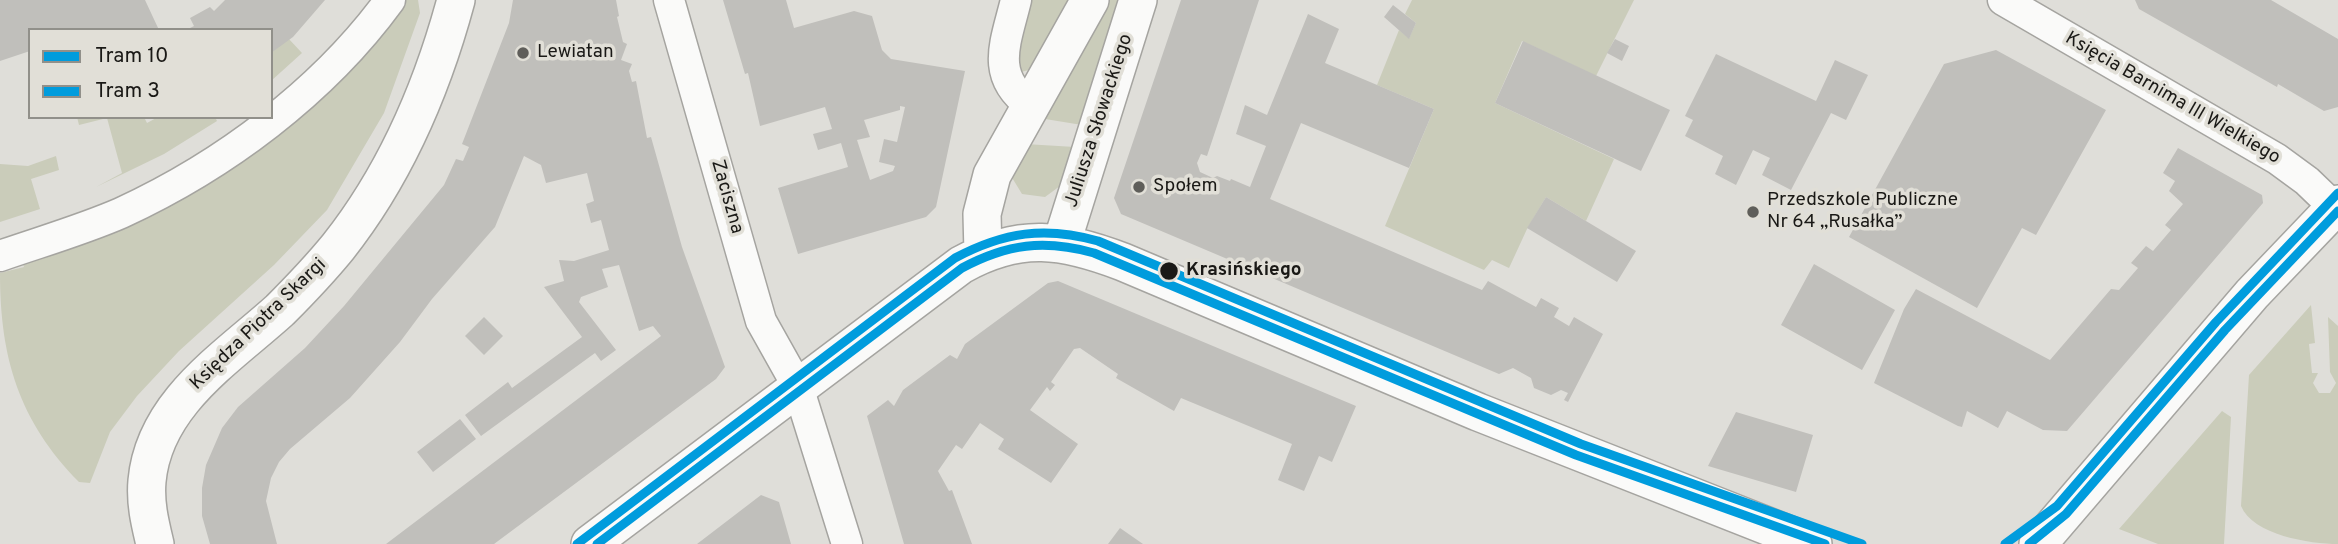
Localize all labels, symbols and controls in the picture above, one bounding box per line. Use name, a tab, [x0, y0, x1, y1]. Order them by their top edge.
legend	[28, 28, 273, 119]
street label: Księcia Barnima III Wielkiego	[2060, 28, 2284, 170]
street label: Juliusza Słowackiego	[1061, 31, 1139, 211]
place label: Lewiatan	[537, 42, 614, 64]
text: Tram 10	[95, 43, 169, 70]
marker: Lewiatan	[515, 45, 531, 61]
text: Tram 3	[95, 78, 160, 105]
street label: Zaciszna	[705, 157, 747, 237]
place label: Społem	[1153, 176, 1218, 198]
marker: Społem	[1131, 179, 1147, 195]
place label: Przedszkole Publiczne Nr 64 „Rusałka”	[1767, 190, 1958, 234]
marker: Przedszkole Publiczne Nr 64 „Rusałka”	[1745, 204, 1761, 220]
street label: Księdza Piotra Skargi	[186, 254, 332, 396]
marker: Krasińskiego	[1158, 260, 1180, 282]
place label: Krasińskiego	[1186, 260, 1302, 282]

